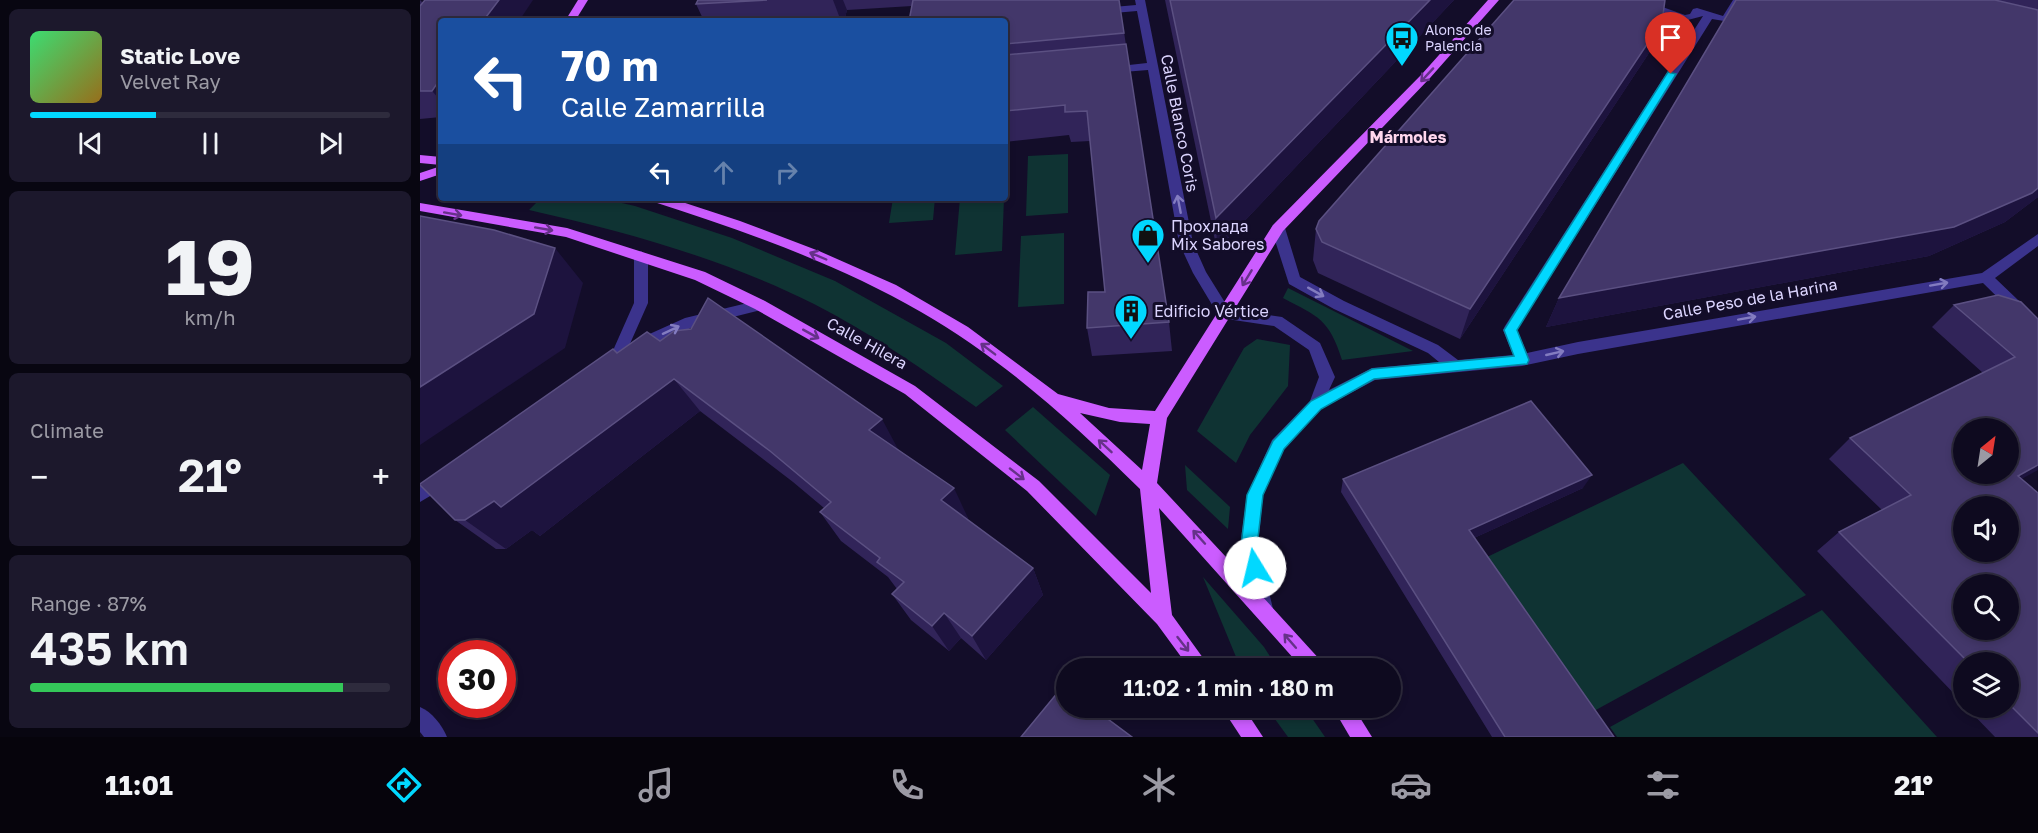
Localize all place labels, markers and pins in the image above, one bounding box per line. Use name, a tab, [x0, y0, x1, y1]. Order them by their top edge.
pin	[1645, 12, 1696, 74]
bus stop icon: Alonso de Palencia	[1384, 20, 1420, 67]
place label: Alonso de Palencia	[1425, 21, 1492, 54]
place label: Прохлада Mix Sabores	[1171, 216, 1264, 254]
shop icon: Прохлада Mix Sabores	[1130, 217, 1166, 264]
building icon: Edificio Vértice	[1113, 293, 1149, 340]
place label: Edificio Vértice	[1154, 301, 1269, 321]

